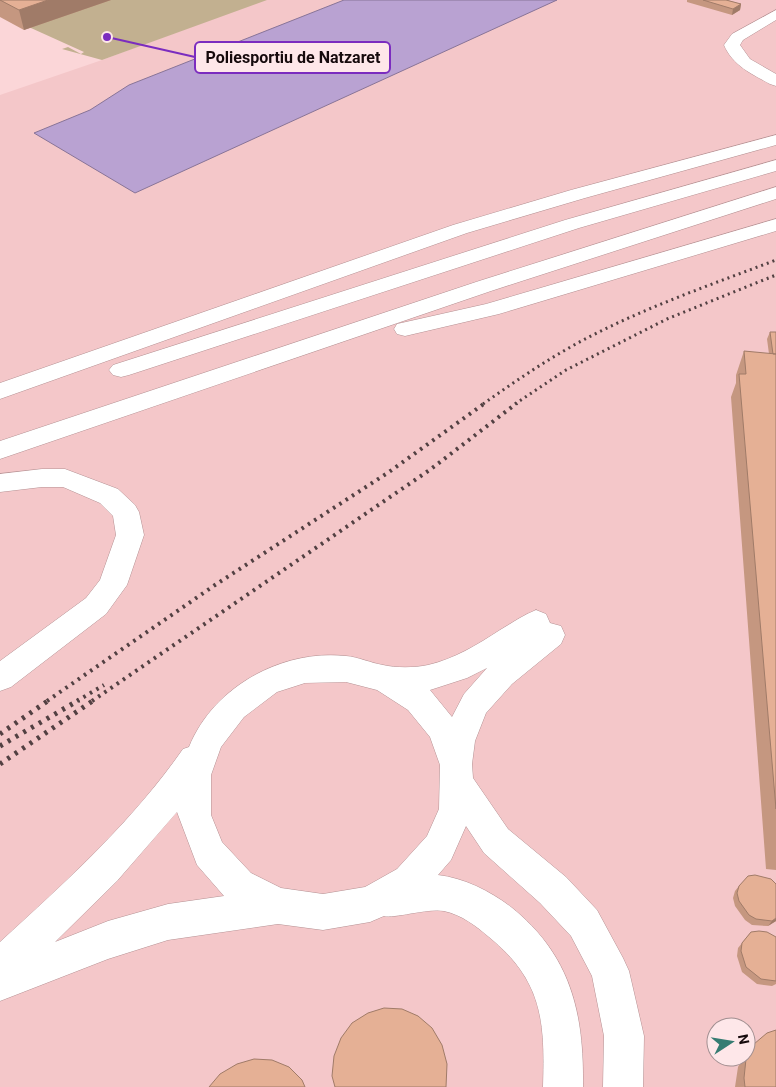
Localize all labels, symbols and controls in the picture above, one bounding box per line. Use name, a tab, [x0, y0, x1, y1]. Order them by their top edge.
callout: Poliesportiu de Natzaret	[195, 42, 390, 73]
text: Poliesportiu de Natzaret	[206, 48, 381, 67]
north arrow	[706, 1017, 756, 1067]
text: N	[735, 1033, 753, 1046]

